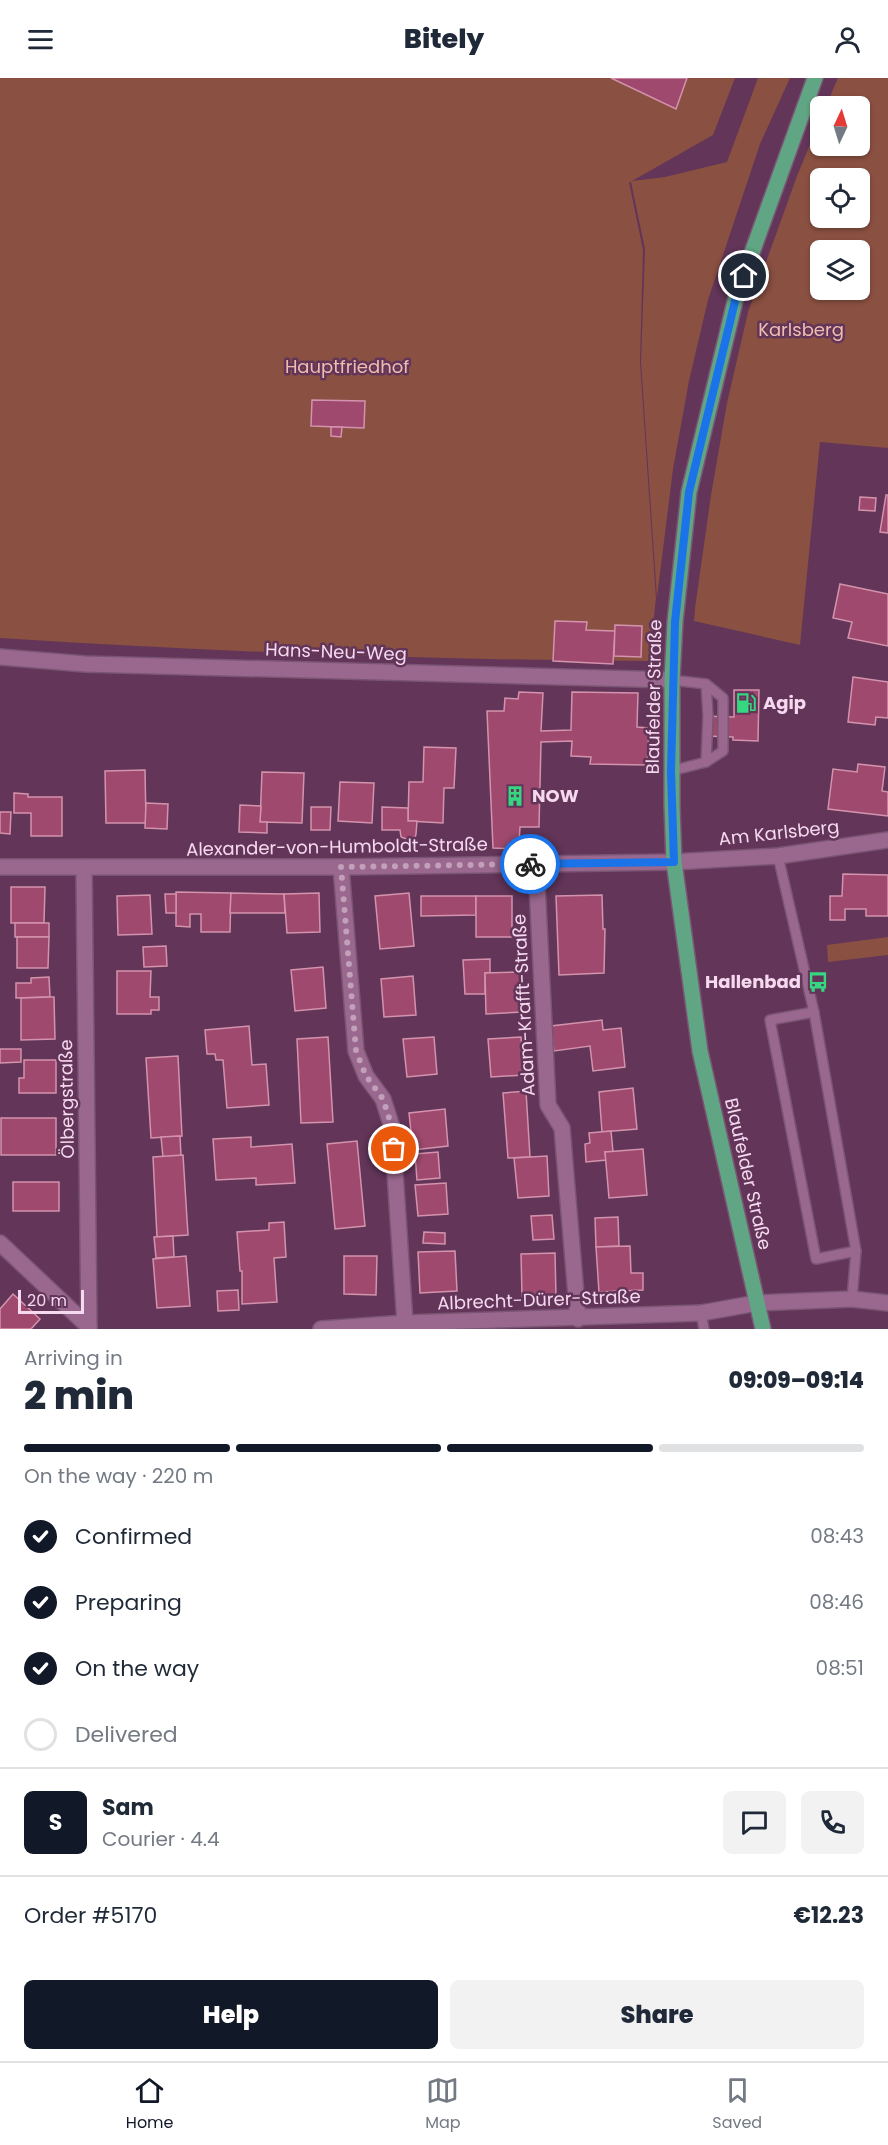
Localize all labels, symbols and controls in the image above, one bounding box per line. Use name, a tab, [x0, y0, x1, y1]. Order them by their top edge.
text: Bitely	[404, 20, 484, 57]
icon: menu	[24, 23, 57, 56]
icon: person	[831, 23, 864, 56]
north arrow	[810, 96, 870, 156]
map controls	[810, 96, 870, 300]
button: locate	[810, 168, 870, 228]
button: layers	[810, 240, 870, 300]
pin	[718, 250, 769, 301]
icon: home	[727, 259, 760, 292]
park label: Karlsberg	[758, 317, 844, 342]
park label: Hauptfriedhof	[285, 354, 409, 379]
street label: Blaufelder Straße	[640, 619, 667, 775]
street label: Hans-Neu-Weg	[265, 637, 407, 666]
place label: Agip	[763, 690, 806, 715]
fuel station icon: Agip	[734, 691, 758, 715]
place label: NOW	[532, 783, 579, 808]
building icon: NOW	[503, 784, 527, 808]
street label: Am Karlsberg	[717, 814, 841, 851]
street label: Alexander-von-Humboldt-Straße	[186, 831, 488, 862]
courier	[500, 834, 560, 894]
icon: bike	[514, 848, 547, 881]
street label: Adam-Krafft-Straße	[506, 913, 541, 1097]
place label: Hallenbad	[705, 969, 801, 994]
bus stop icon: Hallenbad	[806, 970, 830, 994]
street label: Ölbergstraße	[53, 1039, 80, 1159]
street label: Blaufelder Straße	[719, 1096, 778, 1252]
pin	[368, 1123, 419, 1174]
icon: bag	[377, 1132, 410, 1165]
street label: Albrecht-Dürer-Straße	[437, 1283, 641, 1316]
scale bar	[18, 1287, 84, 1314]
text: 20 m	[27, 1289, 67, 1312]
text: Arriving in	[24, 1344, 123, 1372]
text: 09:09–09:14	[728, 1365, 864, 1396]
text: 2 min	[24, 1368, 134, 1423]
text: On the way · 220 m	[24, 1462, 213, 1490]
icon: check	[24, 1520, 57, 1553]
text: Confirmed	[75, 1521, 192, 1552]
text: 08:43	[810, 1522, 864, 1550]
icon: check	[24, 1586, 57, 1619]
text: Preparing	[75, 1587, 182, 1618]
text: 08:46	[809, 1588, 864, 1616]
icon: check	[24, 1652, 57, 1685]
text: On the way	[75, 1653, 199, 1684]
text: 08:51	[816, 1654, 864, 1682]
text: Delivered	[75, 1719, 178, 1750]
button: chat	[723, 1791, 786, 1854]
button: phone	[801, 1791, 864, 1854]
text: Sam	[102, 1792, 154, 1823]
text: S	[49, 1807, 62, 1838]
text: Courier · 4.4	[102, 1825, 220, 1853]
text: Order #5170	[24, 1900, 157, 1931]
text: €12.23	[794, 1900, 864, 1931]
button: Help	[24, 1980, 438, 2049]
button: Share	[450, 1980, 864, 2049]
tab: Home	[126, 2074, 174, 2135]
tab: Map	[425, 2074, 461, 2135]
tab: Saved	[712, 2074, 762, 2135]

